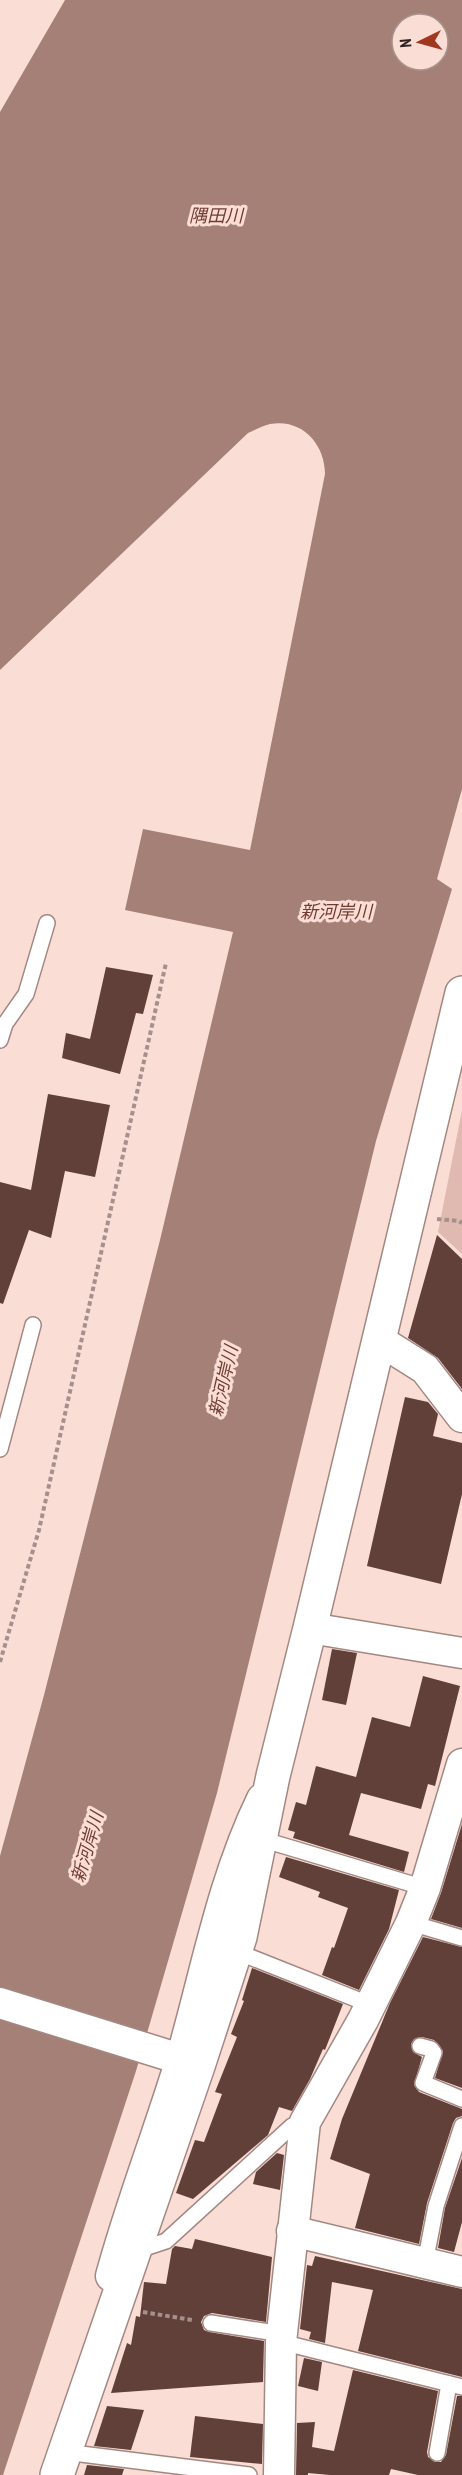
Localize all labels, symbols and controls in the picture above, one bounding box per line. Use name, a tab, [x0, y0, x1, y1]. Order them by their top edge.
north arrow	[390, 12, 450, 72]
text: N	[395, 38, 415, 48]
water label: 隅田川	[189, 204, 245, 227]
water label: 新河岸川	[300, 900, 374, 923]
water label: 新河岸川	[204, 1341, 243, 1419]
water label: 新河岸川	[66, 1807, 109, 1885]

